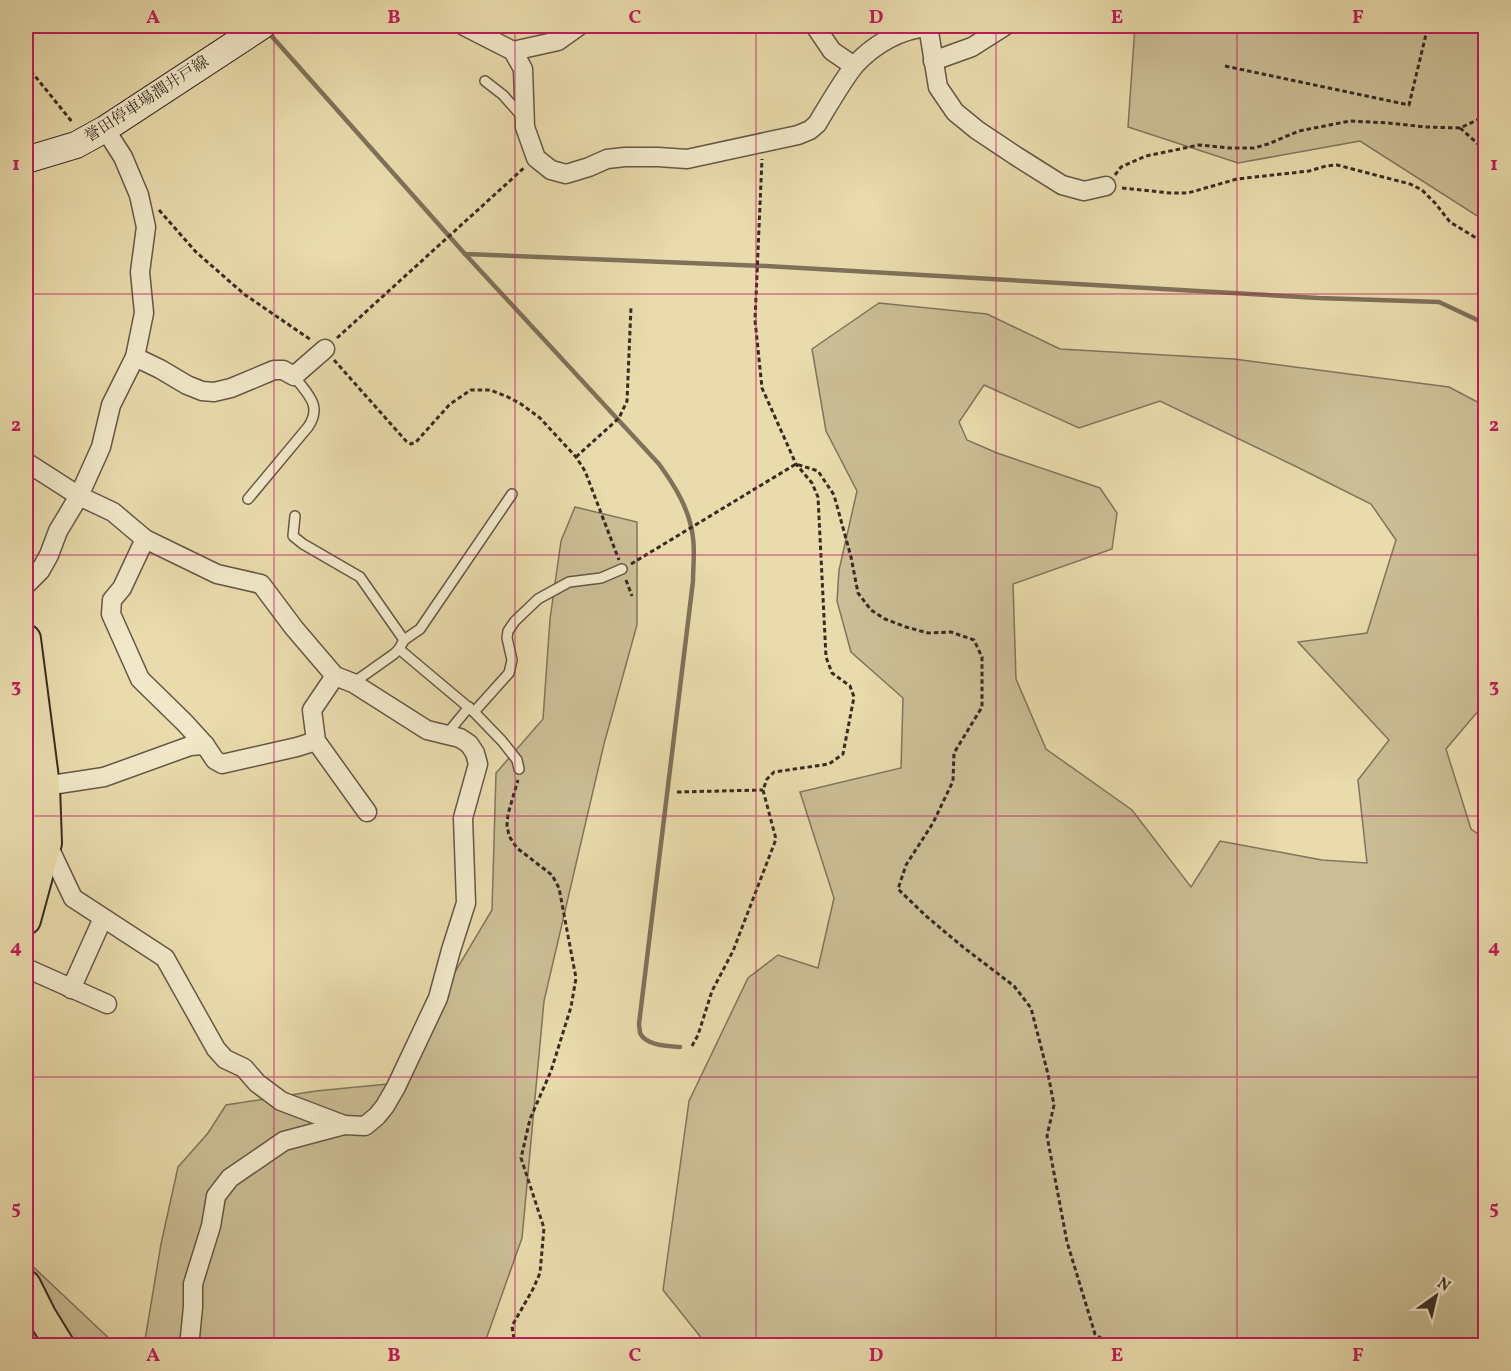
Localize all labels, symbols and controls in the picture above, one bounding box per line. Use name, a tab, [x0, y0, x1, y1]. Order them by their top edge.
text: A	[146, 4, 160, 32]
text: B	[387, 4, 401, 32]
text: C	[629, 4, 642, 32]
text: D	[869, 4, 883, 32]
text: E	[1111, 4, 1123, 32]
text: F	[1352, 4, 1364, 32]
street label: 誉田停車場潤井戸線	[81, 52, 213, 148]
text: 1	[12, 151, 20, 179]
text: 1	[1490, 151, 1498, 179]
text: 2	[11, 412, 21, 440]
text: 2	[1489, 412, 1499, 440]
text: 3	[11, 673, 21, 701]
text: 3	[1489, 673, 1499, 701]
text: 4	[10, 934, 22, 962]
text: 4	[1488, 934, 1500, 962]
text: 5	[11, 1195, 21, 1223]
text: 5	[1489, 1195, 1499, 1223]
north arrow	[1406, 1266, 1466, 1326]
text: N	[1432, 1273, 1455, 1298]
text: A	[146, 1342, 160, 1370]
text: B	[387, 1342, 401, 1370]
text: C	[629, 1342, 642, 1370]
text: D	[869, 1342, 883, 1370]
text: E	[1111, 1342, 1123, 1370]
text: F	[1352, 1342, 1364, 1370]

